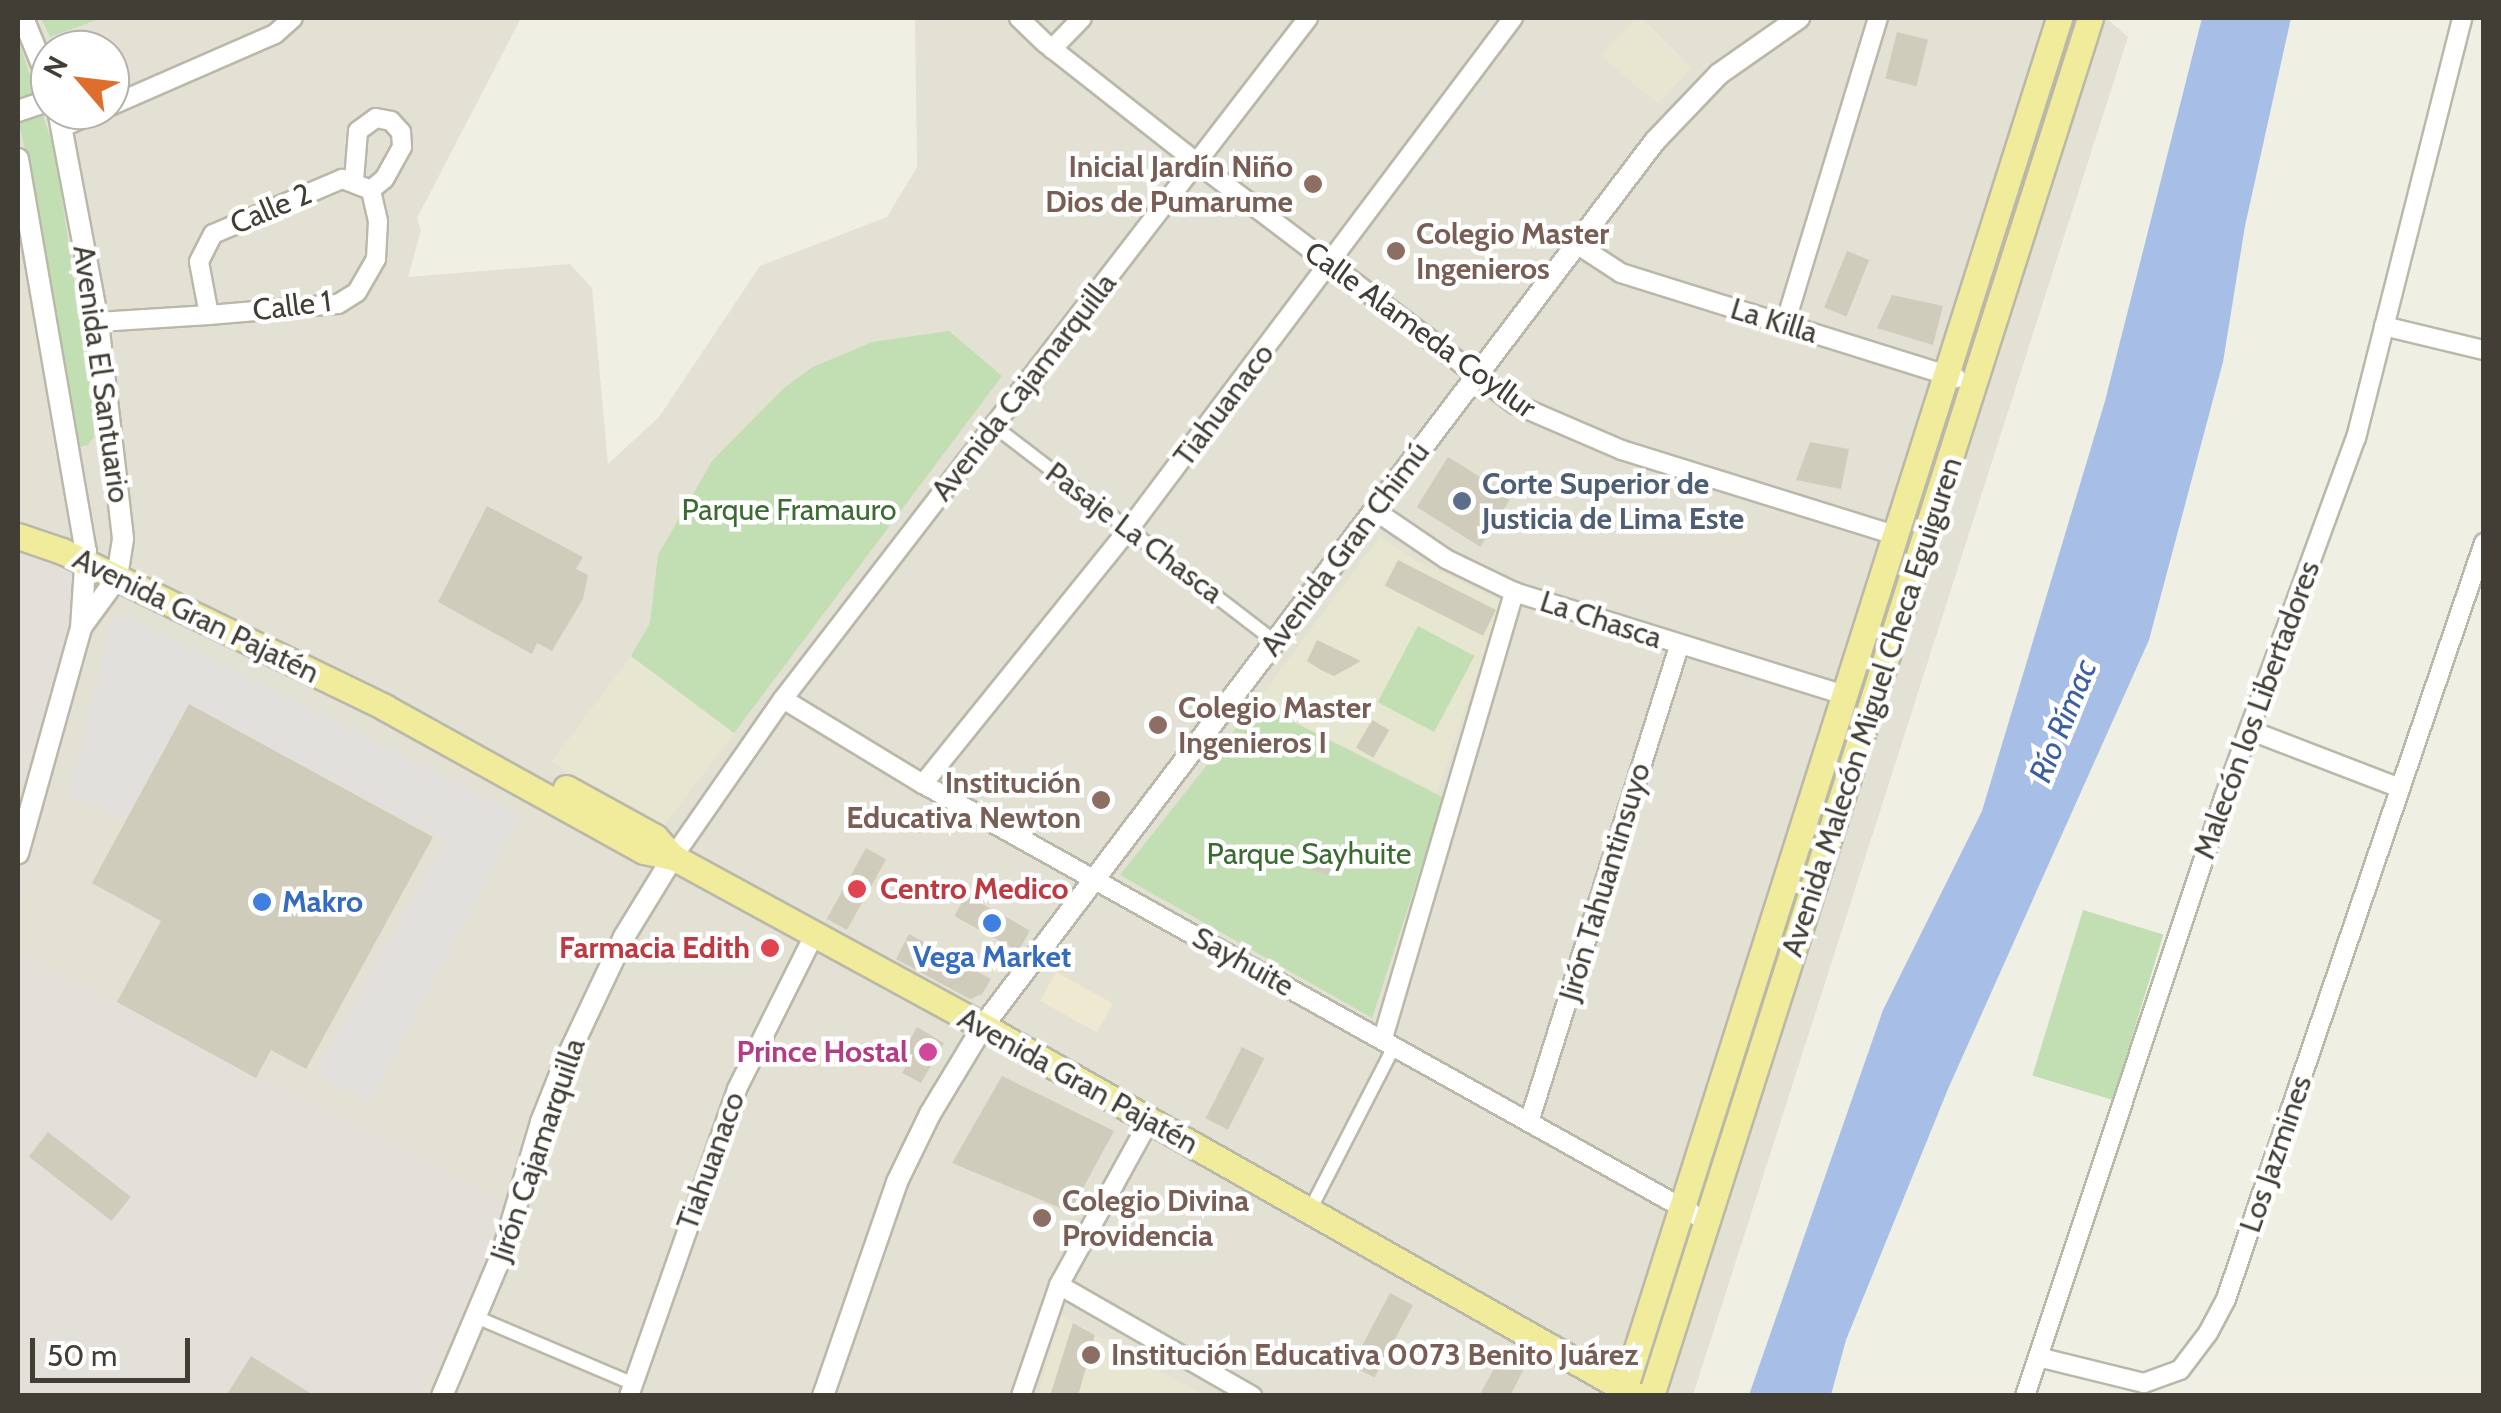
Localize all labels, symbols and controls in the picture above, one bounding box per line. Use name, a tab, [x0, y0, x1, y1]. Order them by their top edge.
north arrow	[30, 30, 130, 130]
text: N	[36, 50, 75, 84]
place label: Inicial Jardín Niño Dios de Pumarume	[1045, 149, 1293, 220]
marker: Inicial Jardín Niño Dios de Pumarume	[1302, 173, 1324, 195]
street label: Calle 2	[225, 176, 317, 242]
place label: Colegio Master Ingenieros	[1416, 216, 1609, 286]
street label: Calle Alameda Coyllur	[1297, 234, 1543, 426]
marker: Colegio Master Ingenieros	[1385, 240, 1407, 262]
street label: Avenida El Santuario	[65, 243, 137, 505]
street label: Avenida Cajamarquilla	[924, 266, 1124, 508]
street label: Calle 1	[251, 283, 333, 329]
street label: La Killa	[1726, 291, 1822, 351]
street label: Tiahuanaco	[1166, 337, 1282, 473]
street label: Avenida Gran Chimú	[1253, 435, 1437, 663]
street label: Avenida Malecón Miguel Checa Eguiguren	[1774, 453, 1970, 961]
street label: Pasaje La Chasca	[1038, 455, 1230, 611]
place label: Corte Superior de Justicia de Lima Este	[1482, 466, 1744, 536]
marker: Corte Superior de Justicia de Lima Este	[1451, 490, 1473, 512]
park label: Parque Framauro	[682, 492, 896, 528]
street label: Avenida Gran Pajatén	[67, 541, 325, 691]
street label: Malecón los Libertadores	[2186, 556, 2328, 864]
street label: La Chasca	[1536, 583, 1666, 657]
water label: Río Rímac	[2021, 654, 2105, 788]
place label: Colegio Master Ingenieros I	[1178, 690, 1371, 760]
marker: Colegio Master Ingenieros I	[1147, 714, 1169, 736]
street label: Jirón Tahuantinsuyo	[1552, 759, 1658, 1005]
place label: Institución Educativa Newton	[846, 765, 1081, 836]
marker: Institución Educativa Newton	[1090, 789, 1112, 811]
park label: Parque Sayhuite	[1207, 836, 1411, 872]
place label: Centro Medico	[880, 871, 1069, 907]
marker: Centro Medico	[844, 876, 870, 902]
place label: Makro	[282, 884, 363, 920]
marker: Makro	[251, 891, 273, 913]
marker: Vega Market	[981, 912, 1003, 934]
street label: Sayhuite	[1186, 920, 1300, 1004]
place label: Farmacia Edith	[559, 930, 750, 966]
marker: Farmacia Edith	[759, 937, 781, 959]
place label: Vega Market	[913, 939, 1071, 975]
street label: Avenida Gran Pajatén	[952, 1000, 1204, 1162]
street label: Jirón Cajamarquilla	[483, 1034, 593, 1266]
place label: Prince Hostal	[737, 1034, 908, 1070]
marker: Prince Hostal	[917, 1041, 939, 1063]
street label: Los Jazmines	[2232, 1071, 2320, 1237]
street label: Tiahuanaco	[669, 1087, 753, 1235]
place label: Colegio Divina Providencia	[1062, 1183, 1249, 1254]
marker: Colegio Divina Providencia	[1031, 1207, 1053, 1229]
scale bar	[35, 1318, 195, 1380]
text: 50 m	[47, 1337, 117, 1374]
place label: Institución Educativa 0073 Benito Juárez	[1111, 1337, 1638, 1373]
marker: Institución Educativa 0073 Benito Juárez	[1080, 1344, 1102, 1366]

